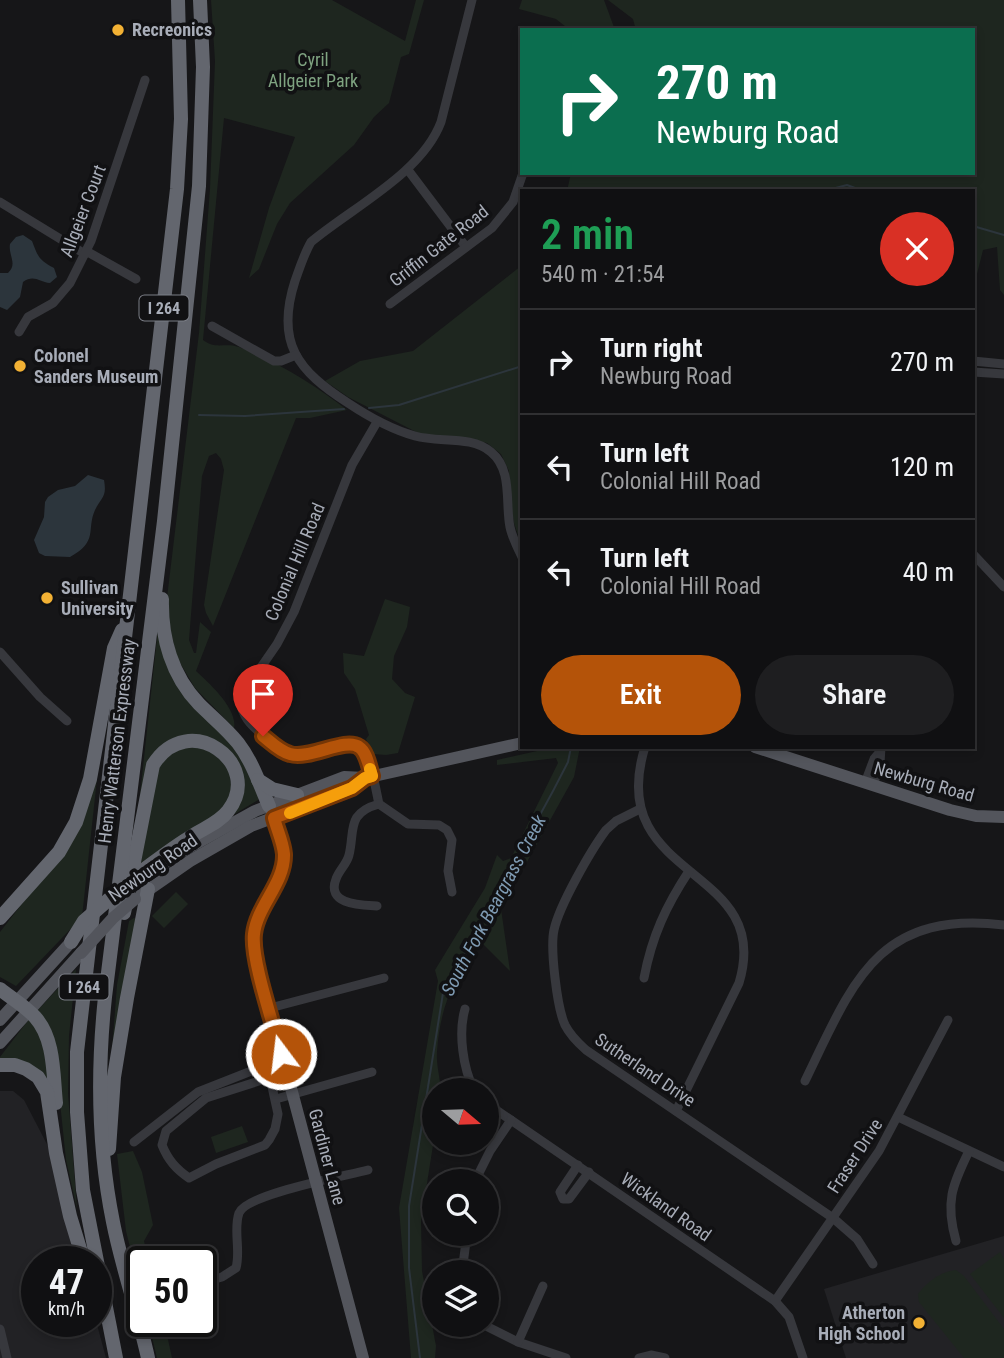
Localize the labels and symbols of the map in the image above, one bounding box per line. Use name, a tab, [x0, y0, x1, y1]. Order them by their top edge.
place label: Recreonics	[132, 19, 212, 40]
marker: Recreonics	[110, 22, 126, 38]
park label: Cyril Allgeier Park	[268, 49, 358, 91]
street label: Allgeier Court	[55, 162, 110, 260]
street label: Griffin Gate Road	[385, 200, 492, 291]
road number: I 264	[140, 296, 188, 320]
place label: Colonel Sanders Museum	[34, 345, 158, 387]
marker: Colonel Sanders Museum	[12, 358, 28, 374]
street label: Colonial Hill Road	[260, 500, 329, 624]
place label: Sullivan University	[61, 577, 133, 619]
marker: Sullivan University	[39, 590, 55, 606]
street label: Henry Watterson Expressway	[94, 637, 140, 844]
pin	[233, 664, 293, 736]
street label: Newburg Road	[872, 757, 977, 806]
water label: South Fork Beargrass Creek	[436, 810, 551, 999]
street label: Newburg Road	[104, 829, 201, 906]
road number: I 264	[60, 974, 108, 1000]
position arrow	[244, 1017, 318, 1091]
street label: Sutherland Drive	[591, 1028, 699, 1111]
north arrow	[422, 1078, 499, 1155]
street label: Gardiner Lane	[305, 1106, 350, 1207]
street label: Fraser Drive	[823, 1115, 886, 1197]
street label: Wickland Road	[617, 1168, 715, 1245]
speed limit sign: 50	[126, 1246, 217, 1337]
place label: Atherton High School	[818, 1302, 905, 1344]
marker: Atherton High School	[911, 1315, 927, 1331]

